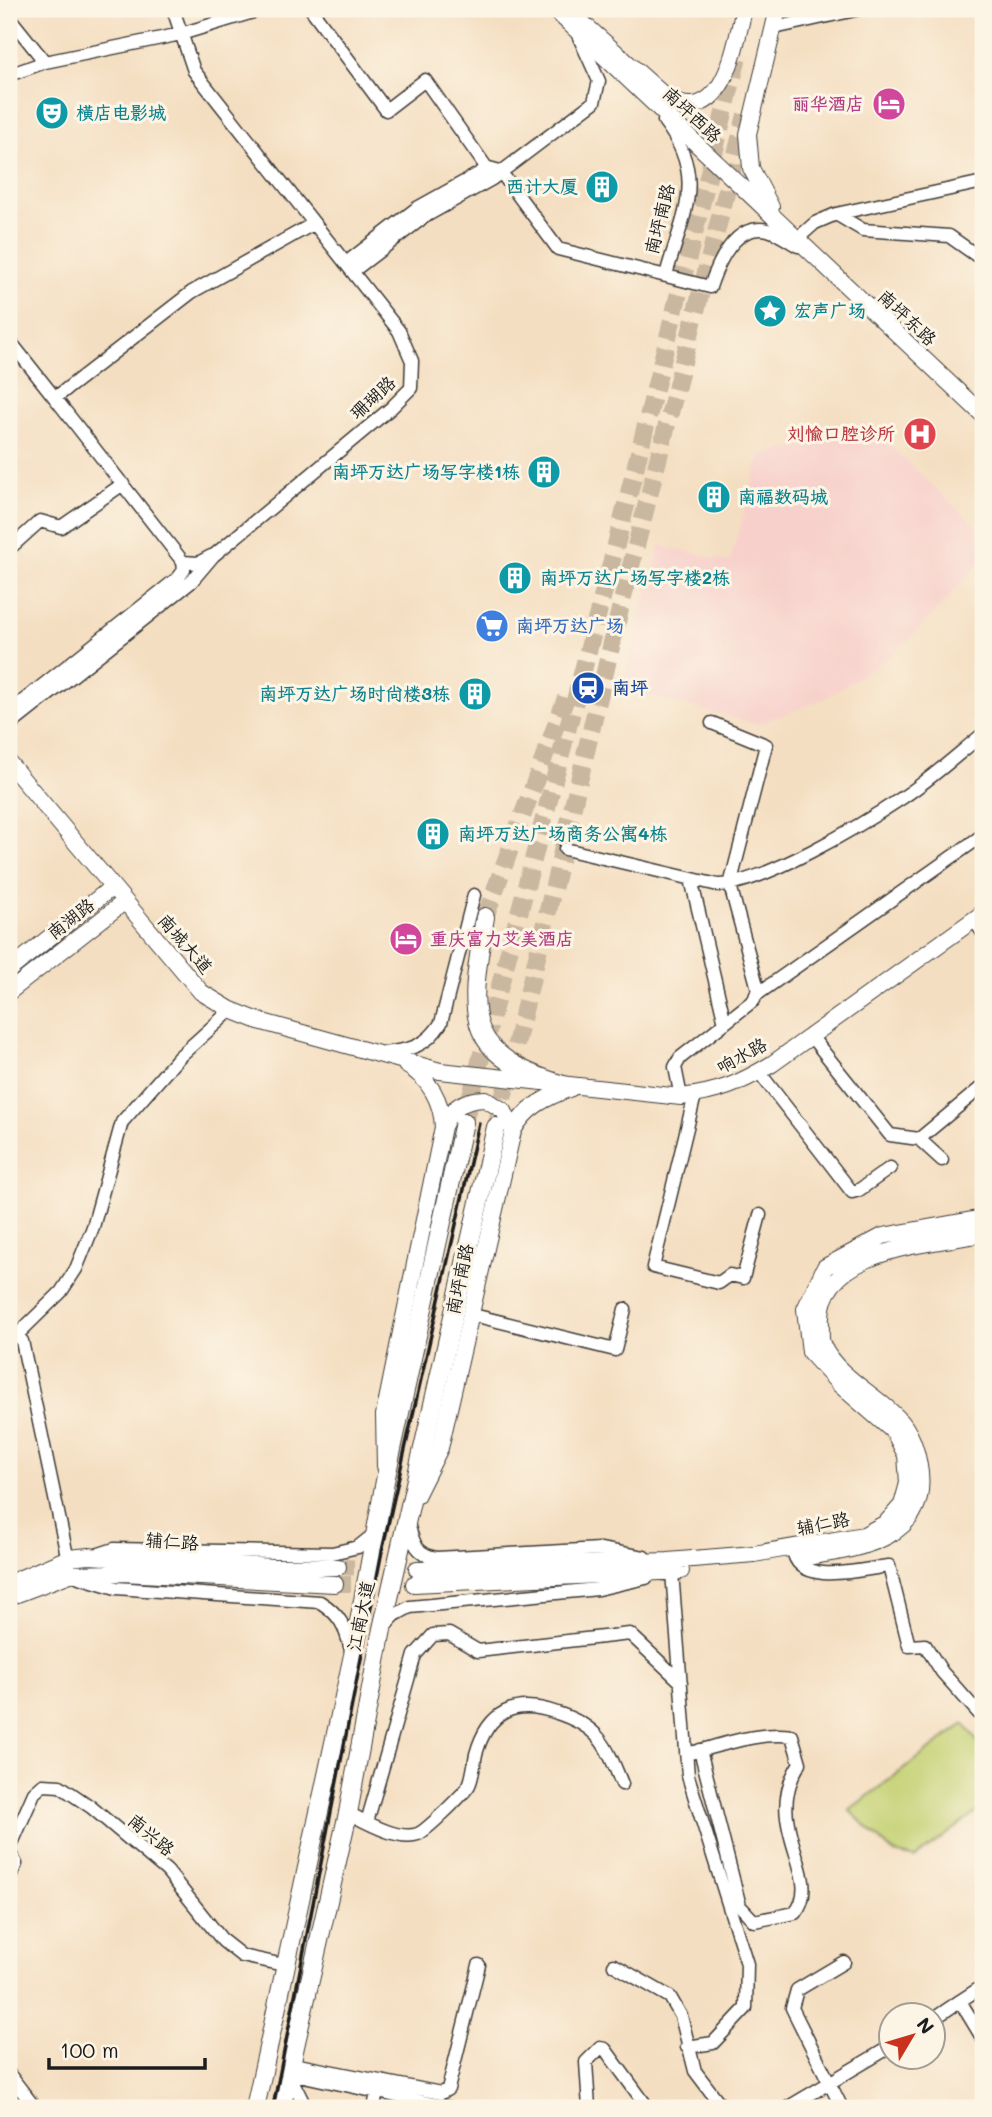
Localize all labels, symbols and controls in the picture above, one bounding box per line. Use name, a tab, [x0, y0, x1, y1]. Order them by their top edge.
street label: 南坪西路	[658, 81, 727, 148]
hotel icon: 丽华酒店	[870, 85, 908, 123]
place label: 丽华酒店	[792, 91, 864, 115]
theatre icon: 横店电影城	[33, 94, 71, 132]
place label: 横店电影城	[76, 100, 166, 124]
building icon: 西计大厦	[583, 168, 621, 206]
place label: 西计大厦	[506, 174, 578, 198]
street label: 南坪南路	[639, 181, 679, 257]
street label: 南坪东路	[873, 284, 942, 351]
place icon: 宏声广场	[751, 292, 789, 330]
place label: 宏声广场	[794, 298, 866, 322]
street label: 珊瑚路	[344, 370, 400, 424]
hospital icon: 刘愉口腔诊所	[901, 415, 939, 453]
place label: 刘愉口腔诊所	[787, 421, 895, 445]
building icon: 南坪万达广场写字楼1栋	[525, 453, 563, 491]
place label: 南坪万达广场写字楼1栋	[332, 459, 520, 483]
building icon: 南福数码城	[695, 478, 733, 516]
place label: 南福数码城	[738, 484, 828, 508]
building icon: 南坪万达广场写字楼2栋	[496, 559, 534, 597]
place label: 南坪万达广场写字楼2栋	[540, 565, 730, 589]
supermarket icon: 南坪万达广场	[473, 607, 511, 645]
place label: 南坪万达广场	[516, 613, 624, 637]
station icon: 南坪	[569, 669, 607, 707]
building icon: 南坪万达广场时尚楼3栋	[456, 675, 494, 713]
place label: 南坪	[612, 675, 649, 699]
place label: 南坪万达广场时尚楼3栋	[259, 681, 450, 705]
building icon: 南坪万达广场商务公寓4栋	[414, 815, 452, 853]
place label: 南坪万达广场商务公寓4栋	[458, 821, 667, 845]
street label: 南湖路	[42, 892, 99, 944]
street label: 南城大道	[153, 908, 218, 978]
hotel icon: 重庆富力艾美酒店	[387, 920, 425, 958]
place label: 重庆富力艾美酒店	[430, 926, 574, 950]
street label: 响水路	[712, 1032, 771, 1079]
street label: 南坪南路	[440, 1241, 478, 1317]
street label: 辅仁路	[794, 1506, 852, 1540]
street label: 辅仁路	[144, 1527, 200, 1555]
street label: 江南大道	[341, 1578, 379, 1654]
street label: 南兴路	[123, 1808, 180, 1861]
north arrow	[876, 2002, 946, 2072]
text: N	[912, 2012, 940, 2039]
scale bar	[49, 2026, 205, 2070]
text: 100 m	[60, 2036, 119, 2063]

